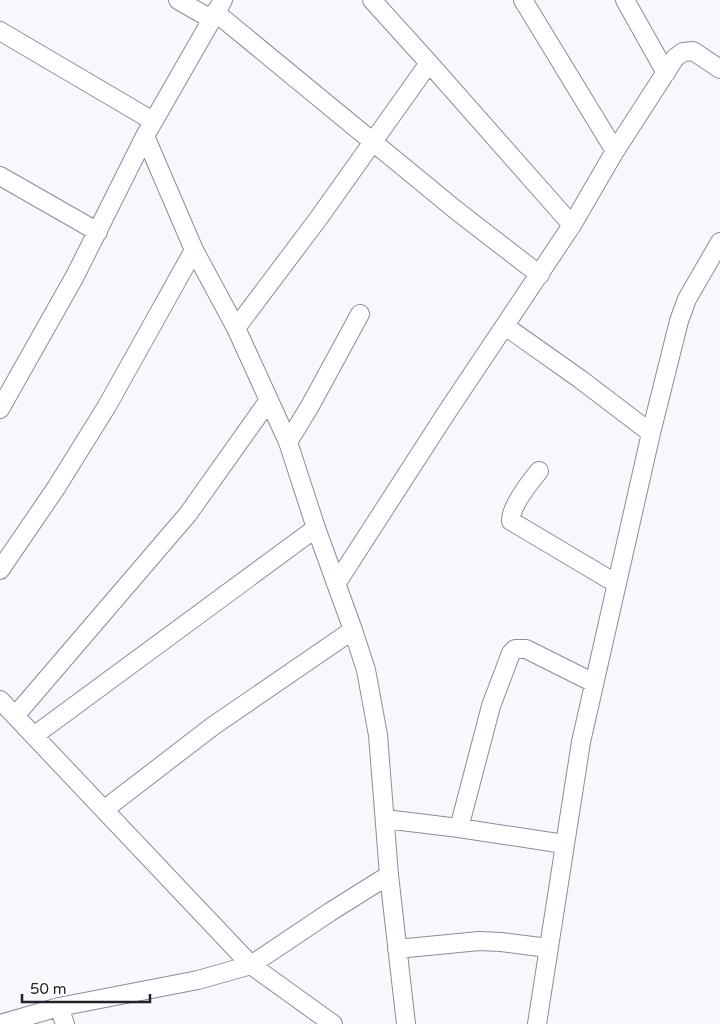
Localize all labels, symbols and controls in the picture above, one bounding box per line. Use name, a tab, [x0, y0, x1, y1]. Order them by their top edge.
scale bar	[22, 972, 150, 1004]
text: 50 m	[30, 980, 67, 998]

